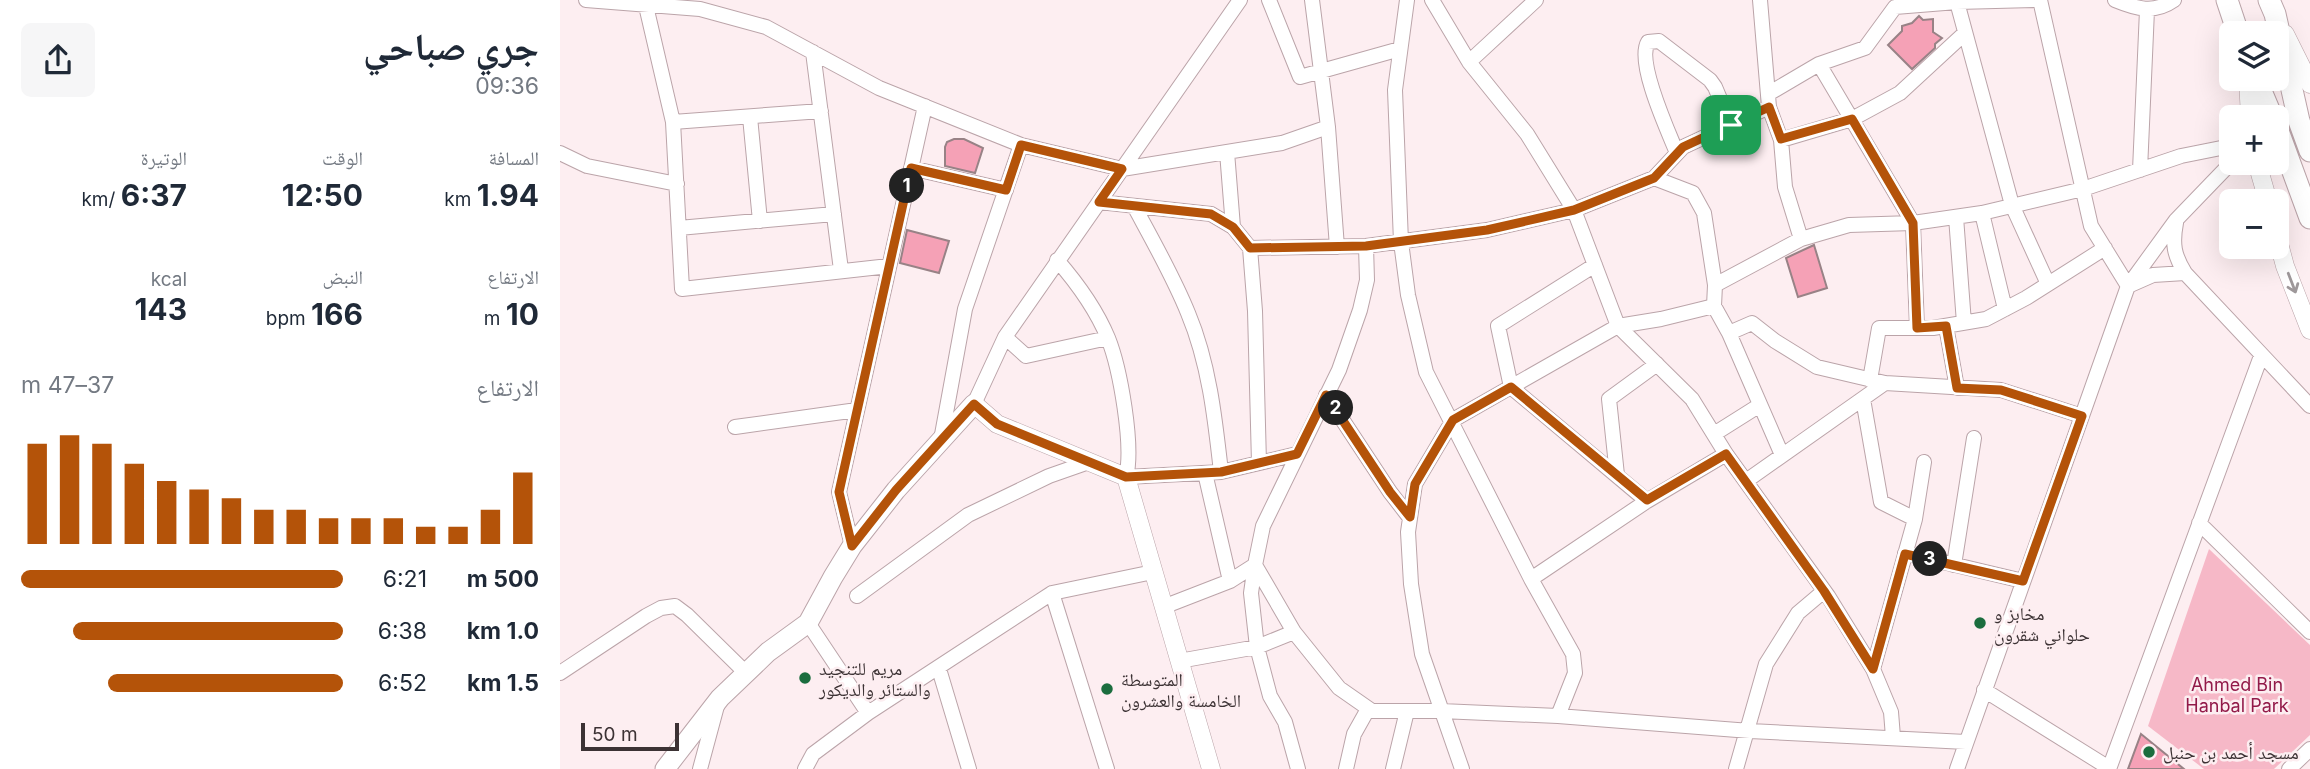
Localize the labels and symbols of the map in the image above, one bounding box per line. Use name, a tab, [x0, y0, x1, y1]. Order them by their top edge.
pin	[1701, 95, 1761, 155]
pin: 1	[890, 168, 924, 204]
one-way arrow	[2286, 272, 2299, 294]
pin: 2	[1318, 390, 1354, 426]
pin: 3	[1912, 542, 1948, 576]
place label: مخابز و حلواني شقرون	[1994, 603, 2090, 649]
marker: مخابز و حلواني شقرون	[1972, 615, 1988, 631]
place label: مريم للتنجيد والستائر والديكور	[818, 658, 931, 700]
place label: المتوسطة الخامسة والعشرون	[1121, 669, 1241, 712]
marker: مريم للتنجيد والستائر والديكور	[797, 670, 813, 686]
park label: Ahmed Bin Hanbal Park	[2185, 674, 2289, 716]
marker: المتوسطة الخامسة والعشرون	[1099, 681, 1115, 697]
scale bar	[581, 720, 679, 752]
place label: مسجد أحمد بن حنبل	[2163, 742, 2299, 764]
marker: مسجد أحمد بن حنبل	[2141, 744, 2157, 760]

